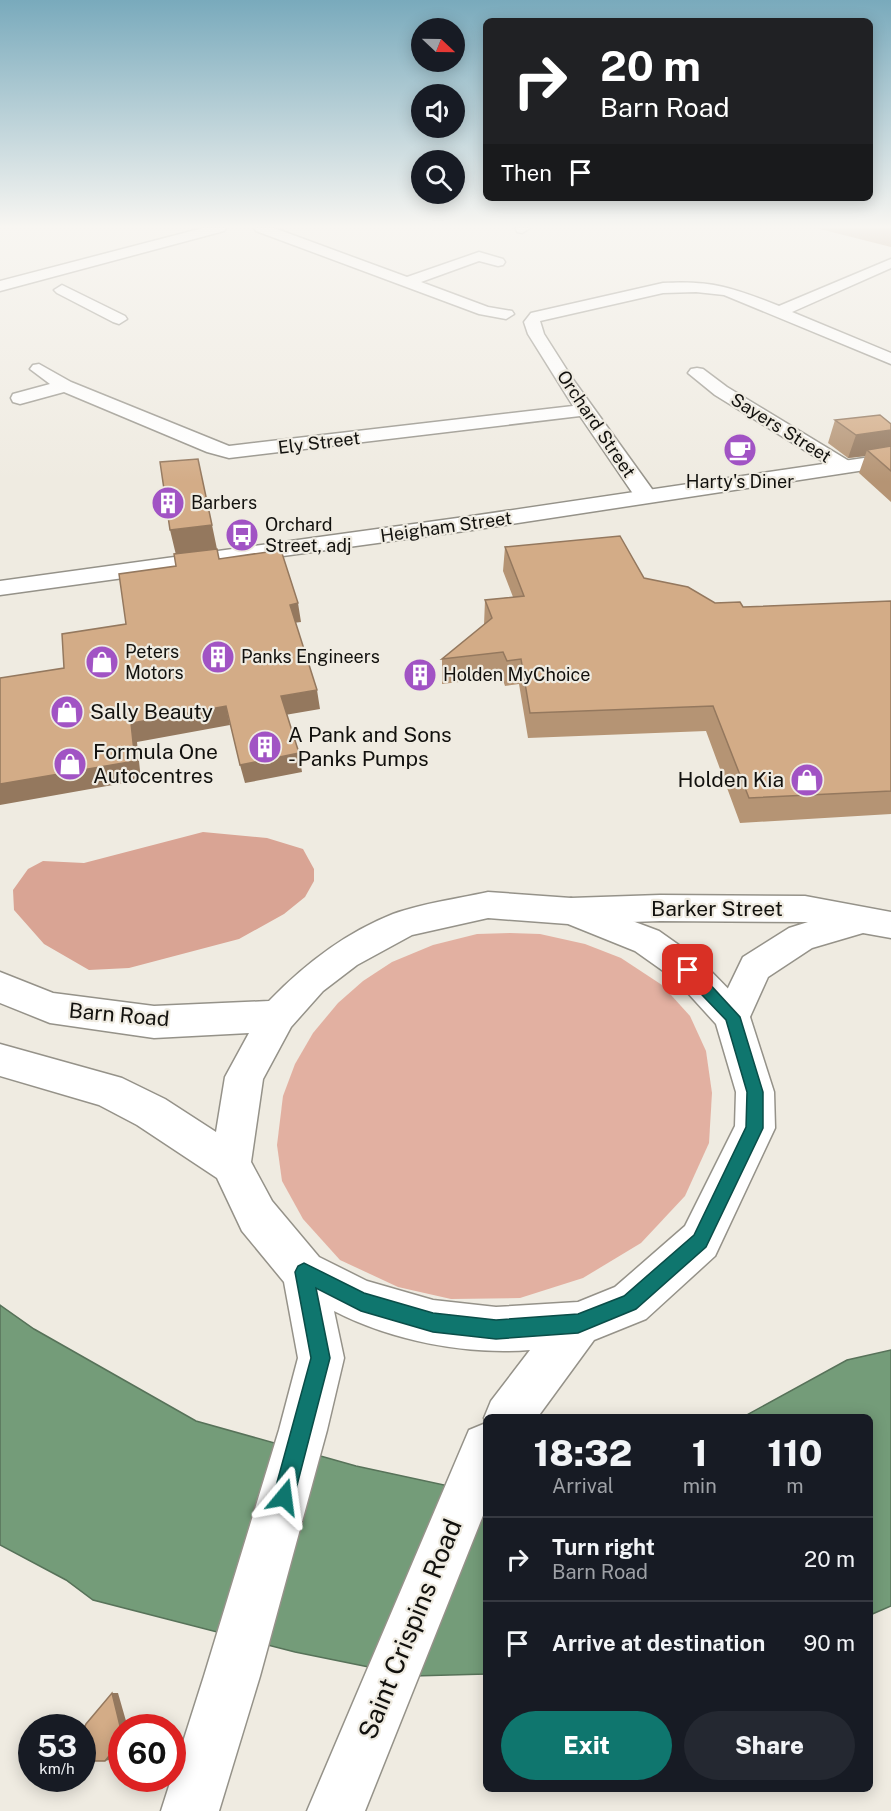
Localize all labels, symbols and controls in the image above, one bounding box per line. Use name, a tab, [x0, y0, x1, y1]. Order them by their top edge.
north arrow	[411, 18, 465, 72]
map controls	[411, 18, 465, 204]
text: 20 m	[600, 41, 701, 90]
icon: right	[501, 42, 579, 120]
button: sound	[411, 84, 465, 138]
text: Barn Road	[600, 91, 730, 123]
button: search	[411, 150, 465, 204]
icon: arrive	[564, 156, 597, 189]
text: Then	[501, 160, 552, 186]
street label: Orchard Street	[553, 366, 640, 481]
street label: Sayers Street	[727, 388, 835, 467]
street label: Ely Street	[277, 427, 361, 458]
cafe icon: Harty's Diner	[722, 432, 758, 468]
place label: Harty's Diner	[686, 471, 794, 492]
building icon: Barbers	[150, 485, 186, 521]
place label: Barbers	[191, 492, 257, 513]
street label: Heigham Street	[379, 507, 513, 546]
place label: Orchard Street, adj	[265, 514, 352, 556]
bus stop icon: Orchard Street, adj	[224, 517, 260, 553]
building icon: Panks Engineers	[200, 639, 236, 675]
place label: Peters Motors	[125, 641, 184, 683]
shop icon: Peters Motors	[84, 644, 120, 680]
place label: Panks Engineers	[241, 646, 380, 667]
building icon: Holden MyChoice	[402, 657, 438, 693]
place label: Holden MyChoice	[443, 664, 590, 685]
shop icon: Sally Beauty	[49, 694, 85, 730]
place label: Sally Beauty	[90, 699, 213, 724]
place label: A Pank and Sons - Panks Pumps	[288, 722, 452, 771]
building icon: A Pank and Sons - Panks Pumps	[247, 729, 283, 765]
place label: Formula One Autocentres	[93, 739, 218, 788]
shop icon: Formula One Autocentres	[52, 746, 88, 782]
shop icon: Holden Kia	[789, 762, 825, 798]
place label: Holden Kia	[678, 767, 784, 792]
street label: Barker Street	[651, 896, 783, 921]
pin	[662, 944, 713, 995]
icon: arrive	[671, 953, 704, 986]
street label: Barn Road	[68, 998, 170, 1031]
text: 18:32	[534, 1432, 632, 1474]
text: 1	[692, 1432, 708, 1474]
text: 110	[767, 1432, 822, 1474]
position arrow	[252, 1465, 316, 1529]
text: Arrival	[552, 1474, 614, 1498]
text: min	[683, 1474, 717, 1498]
text: m	[786, 1474, 804, 1498]
street label: Saint Crispins Road	[351, 1514, 468, 1743]
text: Turn right	[552, 1534, 655, 1560]
icon: right	[501, 1543, 534, 1576]
text: 20 m	[804, 1546, 855, 1572]
text: Barn Road	[552, 1560, 648, 1584]
icon: arrive	[501, 1627, 534, 1660]
text: Arrive at destination	[552, 1630, 765, 1656]
text: 90 m	[804, 1630, 855, 1656]
button: Exit	[501, 1711, 672, 1780]
button: Share	[684, 1711, 855, 1780]
speed limit sign: 60	[108, 1714, 186, 1792]
text: 53	[37, 1728, 77, 1764]
text: km/h	[39, 1760, 75, 1777]

